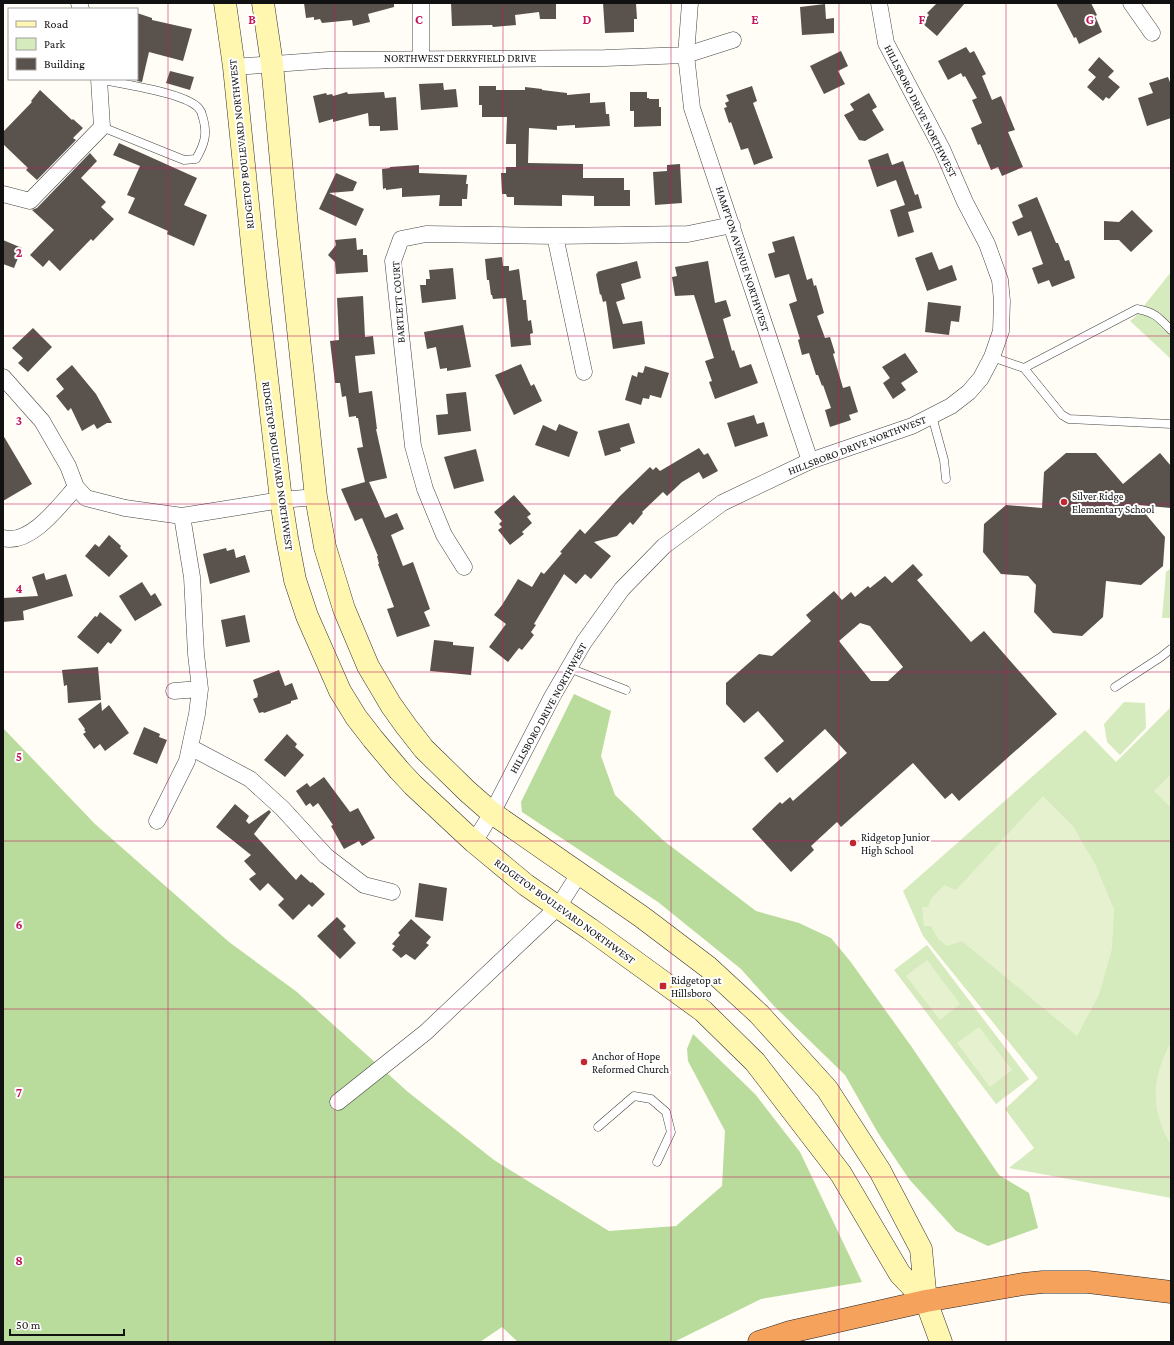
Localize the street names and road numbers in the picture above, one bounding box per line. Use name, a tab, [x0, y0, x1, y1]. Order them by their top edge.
street label: HILLSBORO DRIVE NORTHWEST	[882, 43, 960, 179]
street label: NORTHWEST DERRYFIELD DRIVE	[384, 52, 536, 64]
street label: RIDGETOP BOULEVARD NORTHWEST	[226, 58, 256, 230]
street label: HAMPTON AVENUE NORTHWEST	[714, 185, 772, 333]
street label: BARTLETT COURT	[389, 261, 407, 343]
street label: RIDGETOP BOULEVARD NORTHWEST	[260, 381, 296, 551]
street label: HILLSBORO DRIVE NORTHWEST	[786, 413, 928, 477]
street label: HILLSBORO DRIVE NORTHWEST	[507, 641, 589, 775]
street label: RIDGETOP BOULEVARD NORTHWEST	[492, 856, 638, 966]

